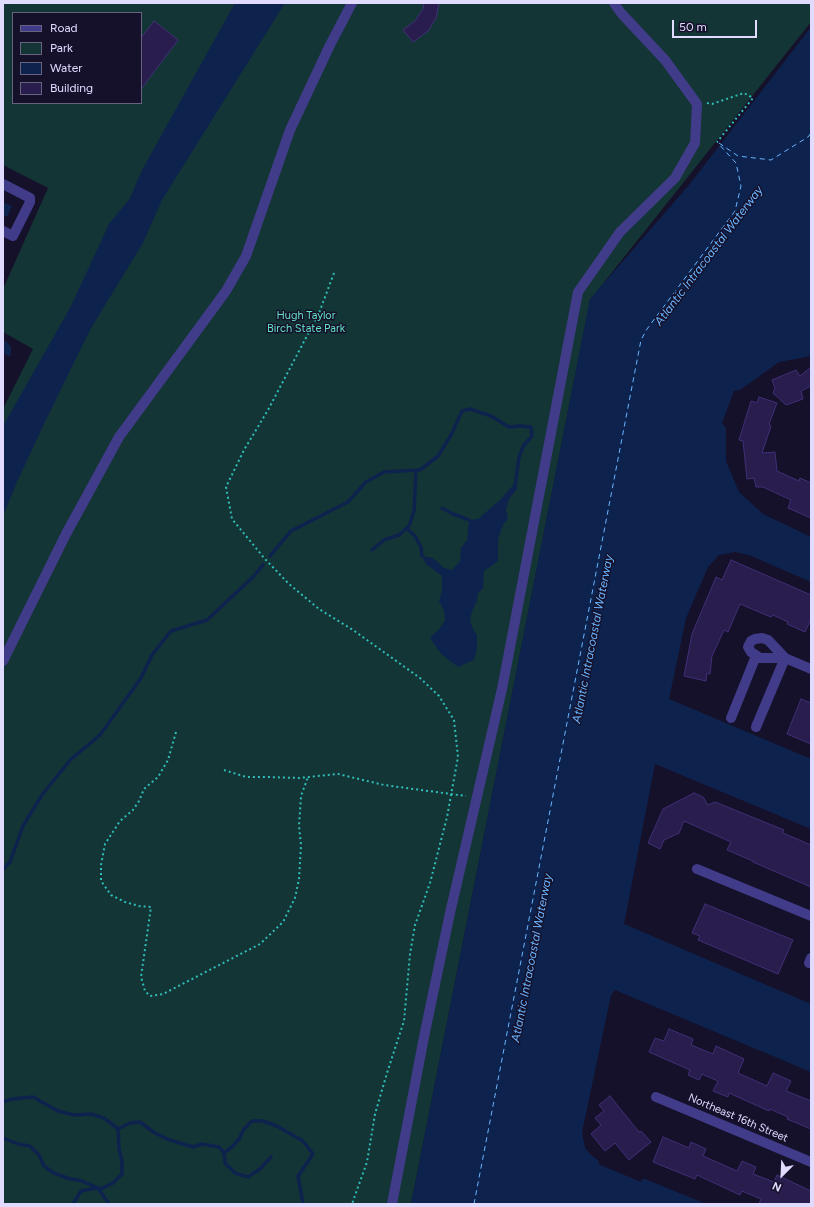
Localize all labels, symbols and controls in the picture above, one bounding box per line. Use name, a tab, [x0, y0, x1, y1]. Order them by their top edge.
legend	[12, 12, 142, 104]
scale bar	[674, 12, 759, 38]
text: 50 m	[679, 20, 707, 34]
text: Road	[50, 21, 78, 35]
text: Park	[50, 41, 73, 55]
text: Water	[50, 61, 82, 75]
text: Building	[50, 81, 93, 95]
water label: Atlantic Intracoastal Waterway	[652, 183, 766, 329]
park label: Hugh Taylor Birch State Park	[267, 309, 345, 335]
water label: Atlantic Intracoastal Waterway	[570, 554, 616, 724]
water label: Atlantic Intracoastal Waterway	[509, 873, 555, 1043]
street label: Northeast 16th Street	[686, 1091, 790, 1145]
north arrow	[762, 1155, 802, 1195]
text: N	[770, 1179, 783, 1194]

